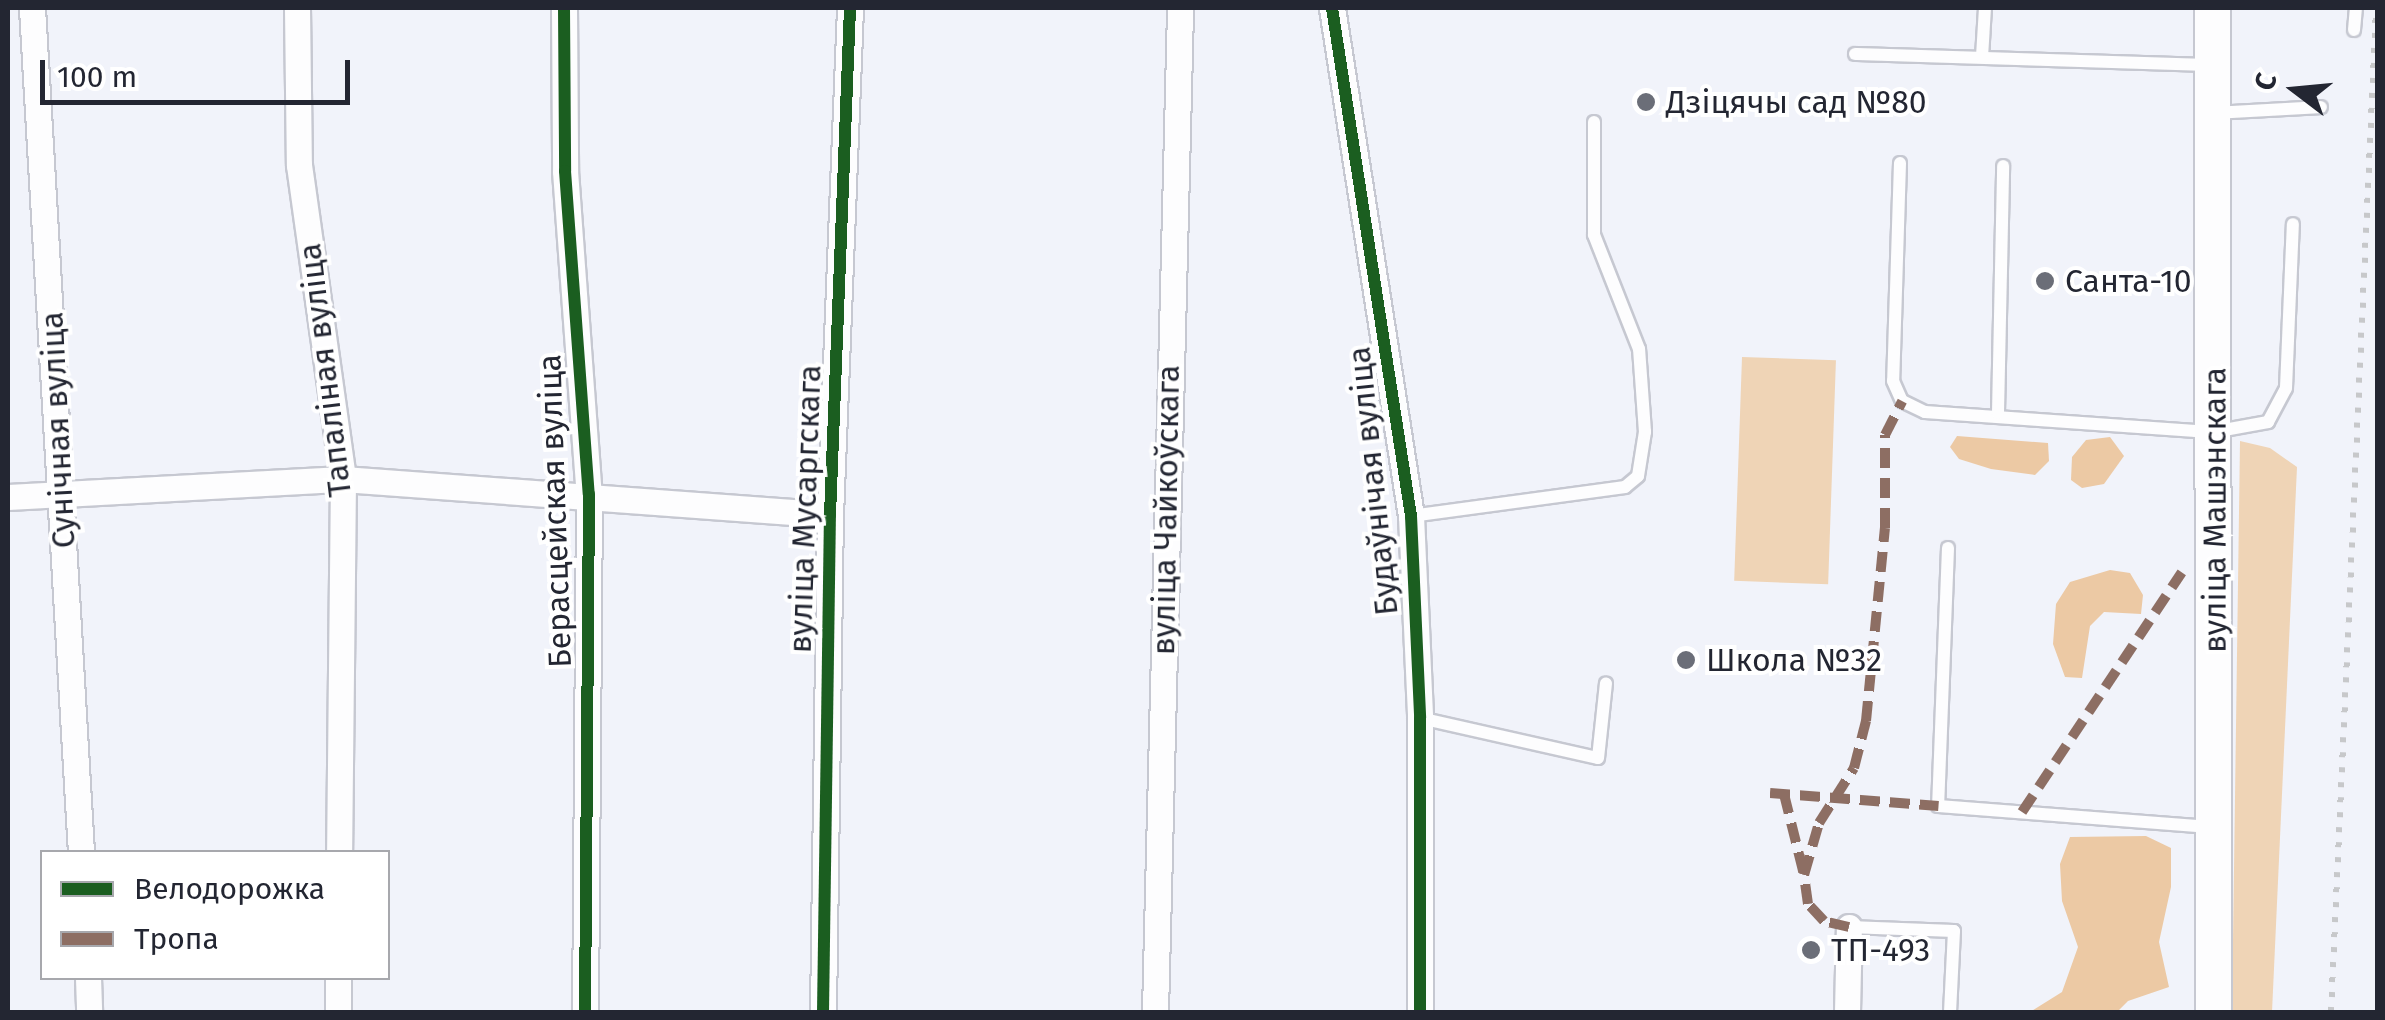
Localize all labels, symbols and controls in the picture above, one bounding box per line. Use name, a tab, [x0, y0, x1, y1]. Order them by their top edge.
scale bar	[45, 40, 355, 102]
north arrow	[2245, 40, 2345, 140]
text: 100 m	[57, 59, 137, 95]
text: С	[2248, 69, 2284, 94]
place label: Дзіцячы сад №80	[1666, 83, 1927, 121]
marker: Дзіцячы сад №80	[1635, 91, 1657, 113]
street label: Тапаліная вуліца	[290, 241, 360, 499]
place label: Санта-10	[2065, 262, 2192, 300]
marker: Санта-10	[2034, 270, 2056, 292]
street label: Сунічная вуліца	[33, 311, 83, 549]
street label: Будаўнічая вуліца	[1340, 345, 1406, 617]
street label: Берасцейская вуліца	[530, 353, 580, 669]
street label: вуліца Мусаргскага	[781, 364, 829, 654]
street label: вуліца Чайкоўскага	[1144, 364, 1188, 656]
street label: вуліца Машэнскага	[2196, 367, 2234, 653]
place label: Школа №32	[1706, 641, 1882, 679]
marker: Школа №32	[1675, 649, 1697, 671]
legend	[40, 850, 390, 980]
text: Велодорожка	[134, 871, 325, 907]
text: Тропа	[134, 921, 219, 957]
place label: ТП-493	[1831, 931, 1930, 969]
marker: ТП-493	[1800, 939, 1822, 961]

